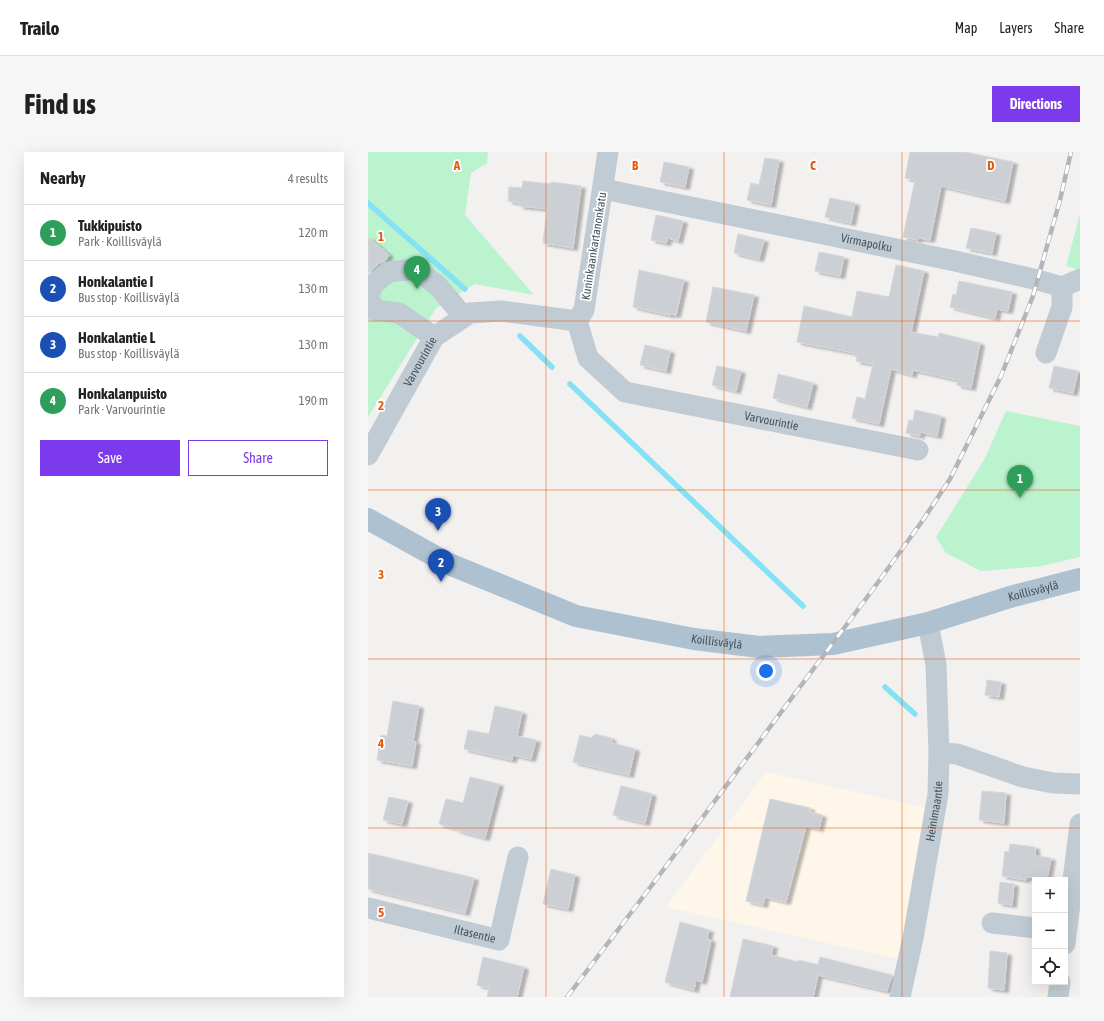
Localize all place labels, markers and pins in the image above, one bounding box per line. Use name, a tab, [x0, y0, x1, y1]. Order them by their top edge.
pin: 4	[404, 256, 430, 289]
pin: 1	[1007, 465, 1033, 498]
pin: 3	[425, 498, 451, 531]
pin: 2	[428, 549, 454, 582]

